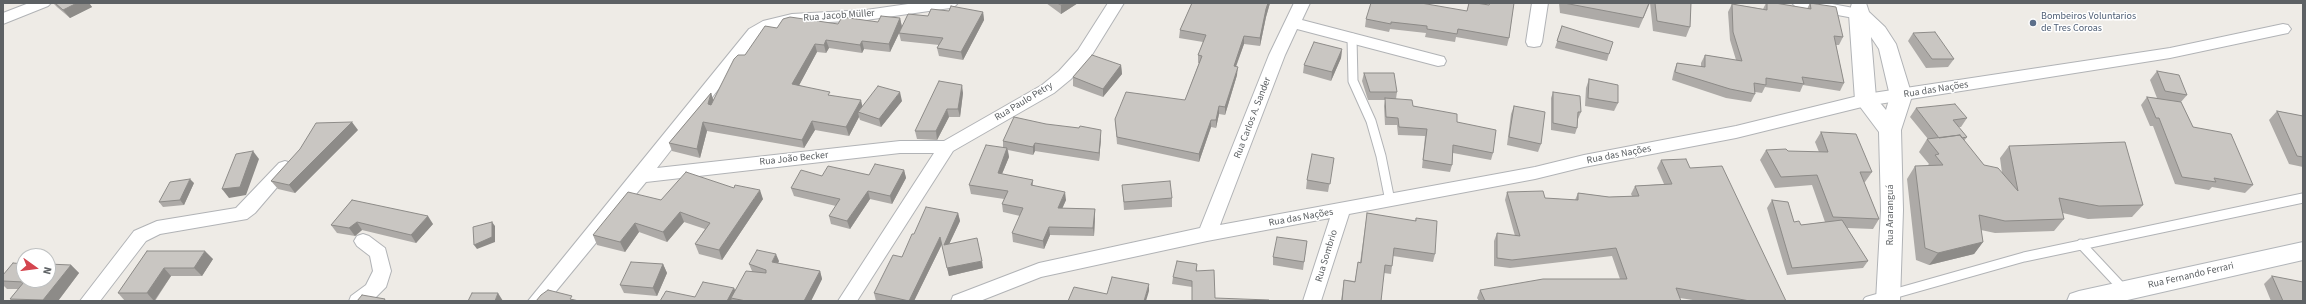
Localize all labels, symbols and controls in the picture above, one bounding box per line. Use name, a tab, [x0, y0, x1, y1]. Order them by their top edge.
street label: Rua Jacob Müller	[803, 8, 875, 24]
place label: Bombeiros Voluntarios de Tres Coroas	[2041, 11, 2136, 34]
marker: Bombeiros Voluntarios de Tres Coroas	[2028, 18, 2038, 28]
street label: Rua Carlos A. Sander	[1232, 76, 1274, 160]
street label: Rua das Nações	[1903, 79, 1969, 101]
street label: Rua Paulo Petry	[993, 80, 1055, 124]
street label: Rua das Nações	[1586, 143, 1652, 167]
street label: Rua João Becker	[759, 149, 829, 169]
street label: Rua Araranguá	[1885, 184, 1897, 246]
street label: Rua das Nações	[1268, 206, 1334, 230]
street label: Rua Sombrio	[1313, 228, 1341, 284]
north arrow	[16, 248, 56, 288]
street label: Rua Fernando Ferrari	[2147, 260, 2235, 292]
text: N	[39, 265, 55, 276]

